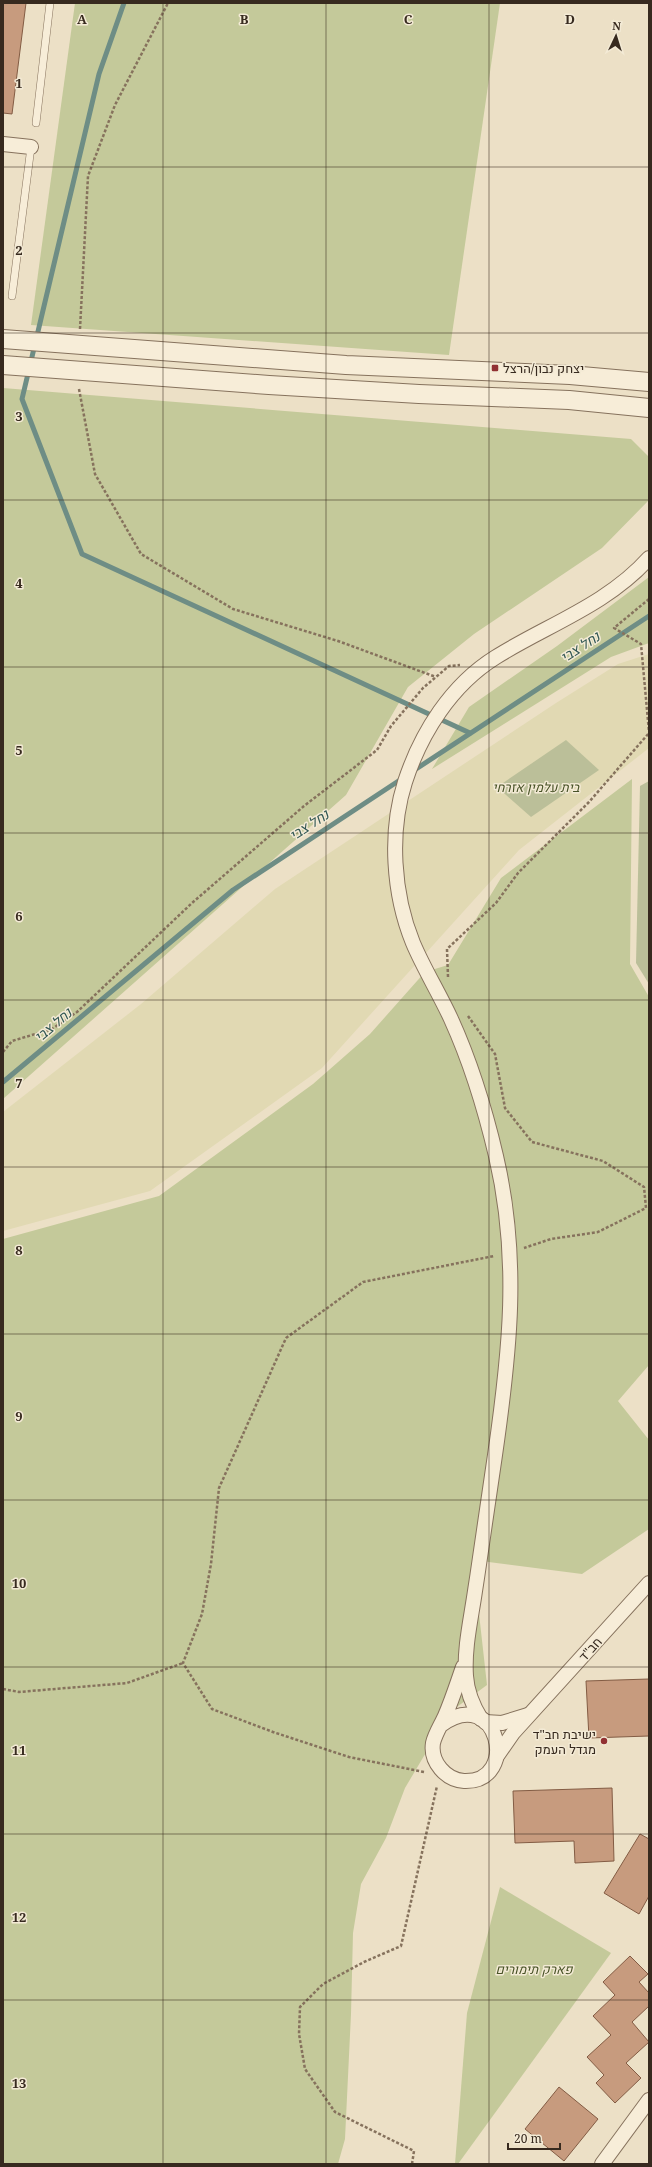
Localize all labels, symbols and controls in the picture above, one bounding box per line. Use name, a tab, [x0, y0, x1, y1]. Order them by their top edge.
text: A	[77, 10, 87, 28]
text: B	[240, 10, 249, 28]
text: C	[404, 10, 413, 28]
text: D	[565, 10, 575, 28]
north arrow	[596, 16, 636, 56]
text: N	[612, 18, 622, 33]
text: 1	[15, 74, 23, 92]
text: 2	[15, 241, 23, 259]
place label: יצחק נבון/הרצל	[503, 359, 584, 377]
marker: יצחק נבון/הרצל	[490, 363, 500, 373]
text: 3	[15, 407, 23, 425]
text: 4	[15, 574, 23, 592]
water label: נחל צבי	[556, 626, 604, 666]
text: 5	[15, 741, 23, 759]
park label: בית עלמין אזרחי	[493, 778, 581, 796]
water label: נחל צבי	[285, 804, 333, 844]
text: 6	[15, 907, 23, 925]
water label: נחל צבי	[30, 1003, 76, 1046]
text: 7	[15, 1074, 23, 1092]
text: 8	[15, 1241, 23, 1259]
text: 9	[15, 1407, 23, 1425]
text: 10	[12, 1574, 26, 1592]
street label: חב"ד	[574, 1633, 606, 1665]
place label: ישיבת חב"ד מגדל העמק	[533, 1725, 596, 1758]
marker: ישיבת חב"ד מגדל העמק	[599, 1736, 609, 1746]
text: 11	[12, 1741, 26, 1759]
text: 12	[12, 1908, 26, 1926]
park label: פארק תימורים	[495, 1960, 573, 1978]
text: 13	[12, 2074, 26, 2092]
scale bar	[508, 2125, 560, 2151]
text: 20 m	[514, 2130, 542, 2147]

